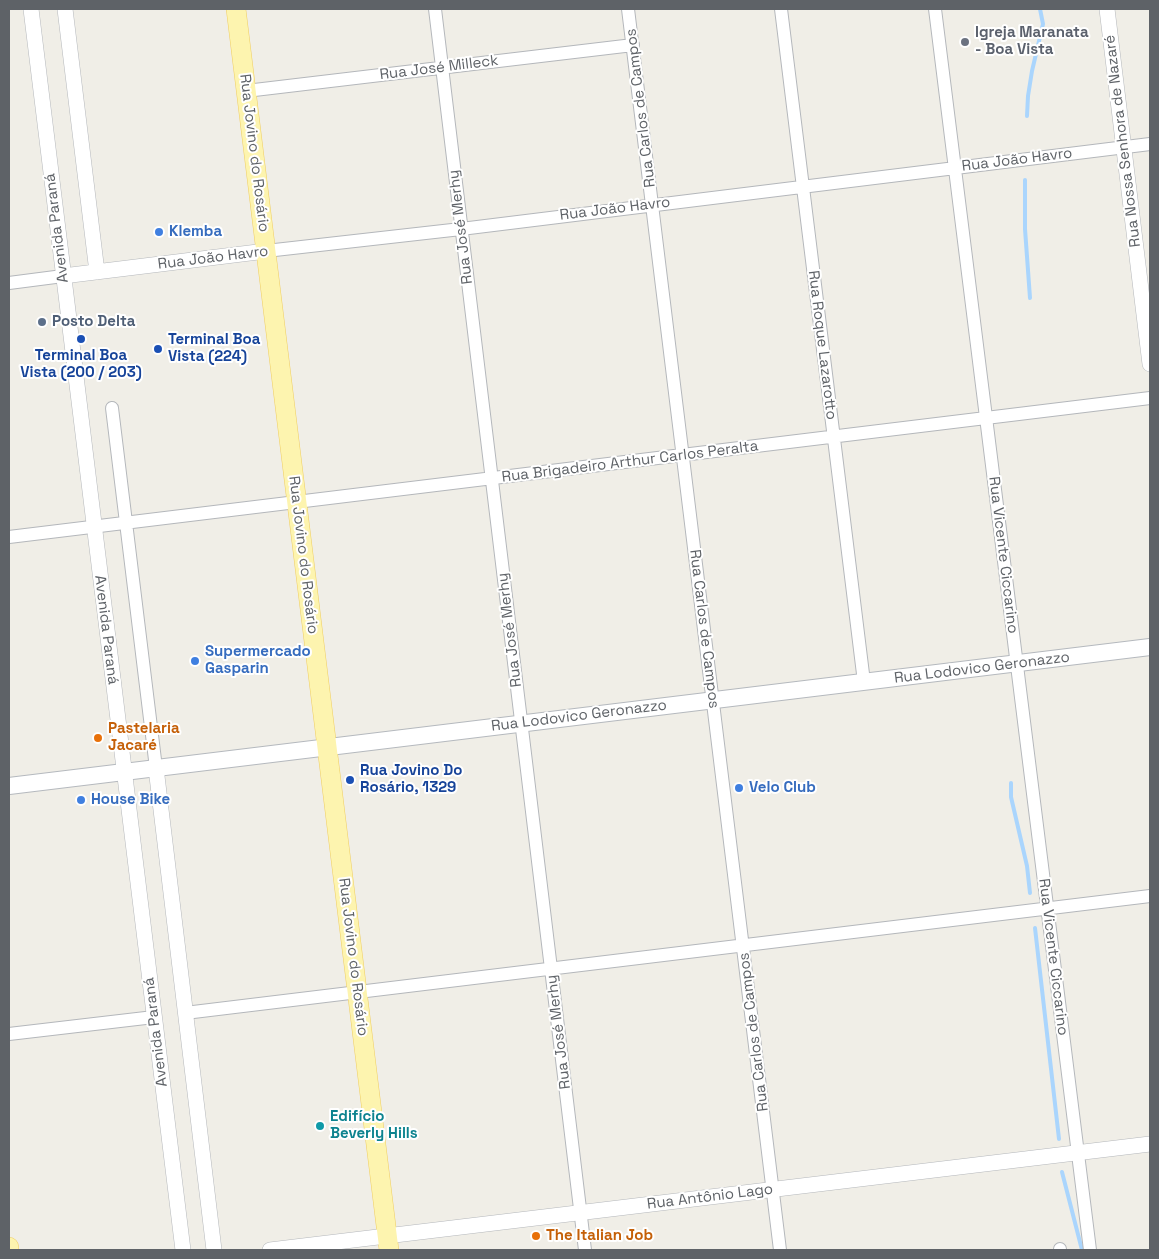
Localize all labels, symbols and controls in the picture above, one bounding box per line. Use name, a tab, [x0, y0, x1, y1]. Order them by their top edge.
place label: Igreja Maranata - Boa Vista	[975, 24, 1089, 59]
street label: Rua Carlos de Campos	[622, 27, 660, 189]
street label: Rua Nossa Senhora de Nazaré	[1101, 34, 1145, 248]
marker: Igreja Maranata - Boa Vista	[959, 36, 971, 48]
street label: Rua José Milleck	[379, 52, 499, 84]
street label: Rua Jovino do Rosário	[235, 73, 273, 233]
street label: Rua João Havro	[961, 144, 1073, 176]
street label: Rua José Merhy	[445, 169, 477, 285]
street label: Avenida Paraná	[41, 172, 73, 284]
street label: Rua João Havro	[559, 193, 671, 225]
place label: Klemba	[169, 223, 222, 241]
marker: Klemba	[153, 226, 165, 238]
street label: Rua João Havro	[157, 242, 269, 274]
street label: Rua Roque Lazarotto	[804, 269, 840, 421]
place label: Posto Delta	[52, 313, 135, 331]
marker: Posto Delta	[36, 316, 48, 328]
place label: Terminal Boa Vista (224)	[168, 331, 260, 366]
marker: Terminal Boa Vista (200 / 203)	[75, 333, 87, 345]
marker: Terminal Boa Vista (224)	[152, 343, 164, 355]
place label: Terminal Boa Vista (200 / 203)	[20, 347, 142, 382]
street label: Rua Brigadeiro Arthur Carlos Peralta	[501, 437, 759, 487]
street label: Rua Jovino do Rosário	[284, 475, 322, 635]
street label: Rua Vicente Ciccarino	[984, 476, 1022, 634]
street label: Rua Carlos de Campos	[685, 548, 723, 710]
street label: Rua José Merhy	[494, 572, 526, 688]
street label: Avenida Paraná	[90, 574, 122, 686]
place label: Supermercado Gasparin	[205, 643, 311, 678]
street label: Rua Lodovico Geronazzo	[893, 648, 1071, 688]
marker: Supermercado Gasparin	[189, 655, 201, 667]
street label: Rua Lodovico Geronazzo	[490, 696, 668, 736]
place label: Pastelaria Jacaré	[108, 720, 180, 755]
marker: Pastelaria Jacaré	[92, 732, 104, 744]
place label: Rua Jovino Do Rosário, 1329	[360, 762, 462, 797]
marker: Rua Jovino Do Rosário, 1329	[344, 774, 356, 786]
place label: Velo Club	[749, 779, 816, 797]
marker: Velo Club	[733, 782, 745, 794]
place label: House Bike	[91, 791, 170, 809]
marker: House Bike	[75, 794, 87, 806]
street label: Rua Jovino do Rosário	[334, 877, 372, 1037]
street label: Rua Vicente Ciccarino	[1034, 878, 1072, 1036]
street label: Rua Carlos de Campos	[735, 951, 773, 1113]
street label: Rua José Merhy	[543, 974, 575, 1090]
street label: Avenida Paraná	[140, 976, 172, 1088]
place label: Edifício Beverly Hills	[330, 1108, 418, 1143]
marker: Edifício Beverly Hills	[314, 1120, 326, 1132]
street label: Rua Antônio Lago	[646, 1180, 774, 1214]
place label: The Italian Job	[546, 1227, 653, 1245]
marker: The Italian Job	[530, 1230, 542, 1242]

